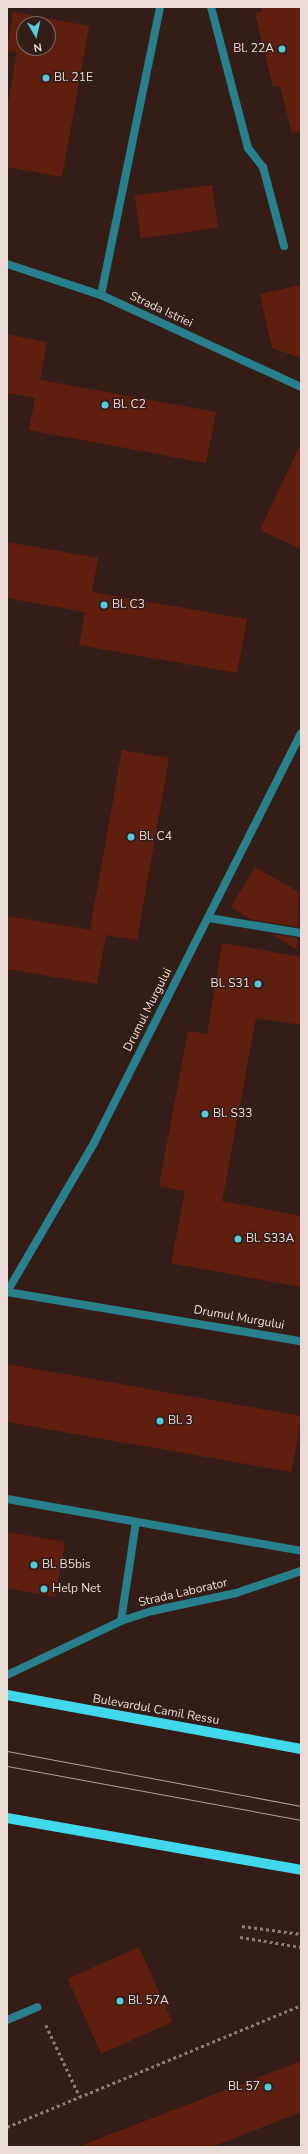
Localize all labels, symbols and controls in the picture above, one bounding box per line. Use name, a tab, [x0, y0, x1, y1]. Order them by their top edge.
north arrow	[16, 16, 56, 56]
text: N	[33, 39, 43, 55]
place label: Bl. 22A	[233, 42, 274, 56]
marker: Bl. 22A	[277, 44, 287, 54]
place label: Bl. 21E	[54, 71, 93, 85]
marker: Bl. 21E	[41, 73, 51, 83]
street label: Strada Istriei	[127, 289, 195, 331]
place label: Bl. C2	[113, 398, 146, 412]
marker: Bl. C2	[100, 400, 110, 410]
place label: Bl. C3	[112, 598, 145, 612]
marker: Bl. C3	[99, 600, 109, 610]
place label: Bl. C4	[139, 830, 172, 844]
marker: Bl. C4	[126, 832, 136, 842]
street label: Drumul Murgului	[121, 966, 175, 1054]
place label: Bl. S31	[211, 977, 250, 991]
marker: Bl. S31	[253, 979, 263, 989]
place label: Bl. S33	[213, 1107, 252, 1121]
marker: Bl. S33	[200, 1109, 210, 1119]
place label: Bl. S33A	[246, 1232, 294, 1246]
marker: Bl. S33A	[233, 1234, 243, 1244]
street label: Drumul Murgului	[193, 1303, 285, 1333]
place label: Bl. 3	[168, 1414, 193, 1428]
marker: Bl. 3	[155, 1416, 165, 1426]
place label: Bl. B5bis	[42, 1558, 90, 1572]
marker: Bl. B5bis	[29, 1560, 39, 1570]
street label: Strada Laborator	[137, 1576, 229, 1610]
place label: Help Net	[52, 1582, 101, 1596]
marker: Help Net	[39, 1584, 49, 1594]
street label: Bulevardul Camil Ressu	[92, 1692, 220, 1728]
place label: Bl. 57A	[128, 1994, 169, 2008]
marker: Bl. 57A	[115, 1996, 125, 2006]
place label: Bl. 57	[228, 2080, 260, 2094]
marker: Bl. 57	[263, 2082, 273, 2092]

